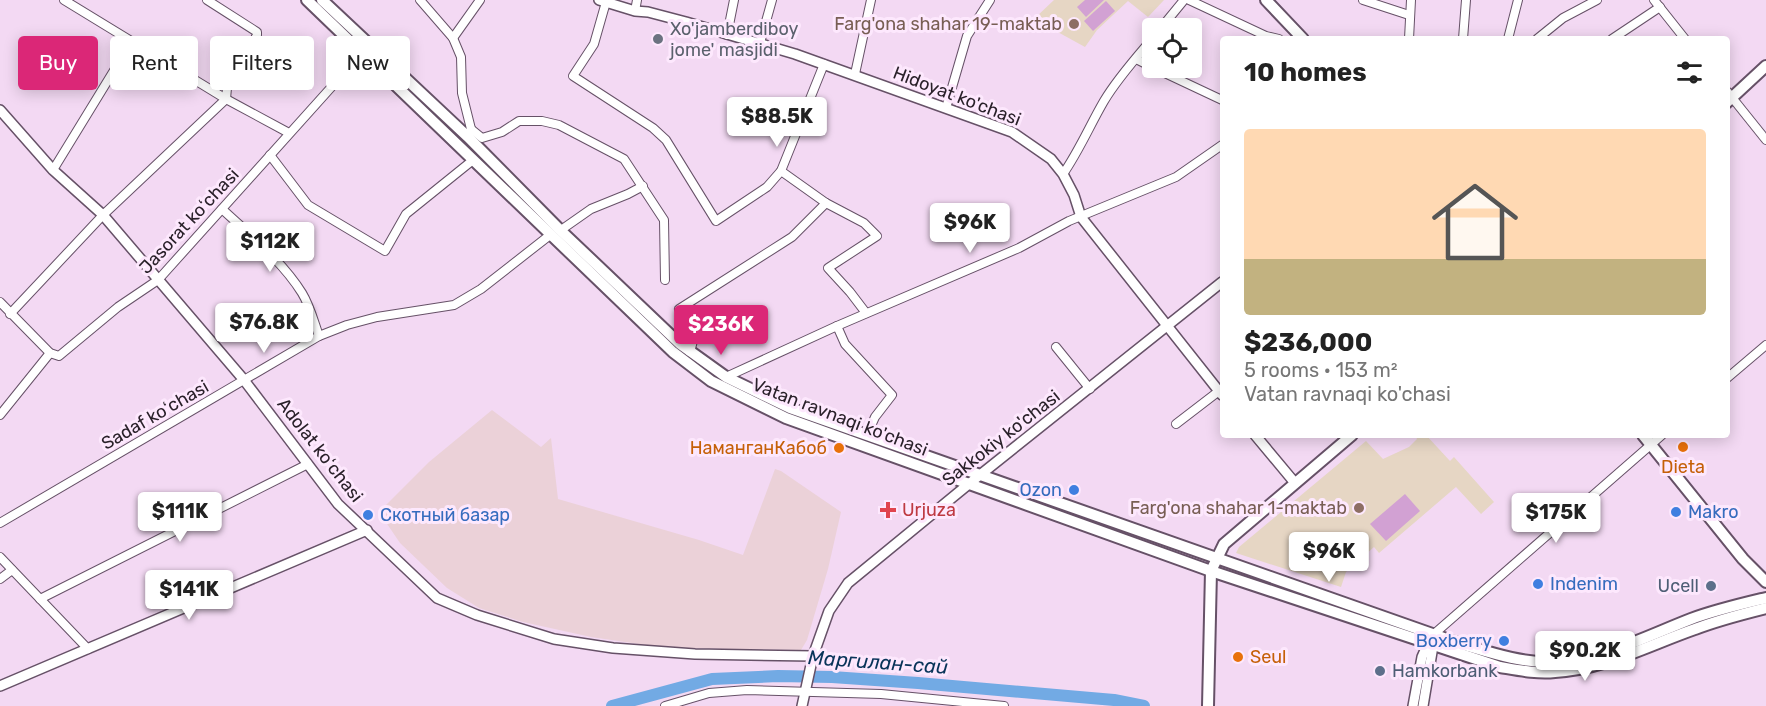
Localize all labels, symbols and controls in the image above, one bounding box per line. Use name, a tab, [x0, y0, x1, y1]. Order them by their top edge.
place label: Farg'ona shahar 19-maktab	[834, 13, 1062, 35]
marker: Farg'ona shahar 19-maktab	[1067, 17, 1081, 31]
place label: Xo'jamberdiboy jome' masjidi	[669, 18, 798, 61]
map controls	[1142, 18, 1202, 78]
button: locate	[1142, 18, 1202, 78]
marker: Xo'jamberdiboy jome' masjidi	[651, 32, 665, 46]
chip: Buy	[18, 36, 98, 90]
chip: Rent	[110, 36, 198, 90]
chip: Filters	[210, 36, 314, 90]
chip: New	[326, 36, 410, 90]
icon: filters	[1673, 56, 1706, 89]
text: 10 homes	[1244, 57, 1367, 88]
street label: Hidoyat ko'chasi	[890, 62, 1024, 130]
pin: $88.5K	[728, 97, 826, 148]
text: $88.5K	[741, 104, 813, 128]
street label: Jasorat koʻchasi	[134, 164, 244, 278]
icon: home	[1421, 168, 1529, 276]
pin: $96K	[934, 203, 1006, 254]
text: $96K	[944, 210, 996, 234]
pin: $112K	[228, 222, 312, 273]
text: $112K	[240, 229, 300, 253]
pin: $76.8K	[215, 303, 313, 354]
pin: $236K	[679, 305, 763, 356]
text: $76.8K	[229, 310, 299, 334]
text: $236K	[688, 312, 754, 336]
text: $236,000	[1244, 327, 1372, 358]
text: 5 rooms · 153 m²	[1244, 358, 1398, 382]
street label: Vatan ravnaqi ko'chasi	[749, 373, 931, 461]
street label: Sadaf koʻchasi	[97, 375, 213, 455]
text: Vatan ravnaqi ko'chasi	[1244, 382, 1451, 406]
street label: Sakkokiy ko'chasi	[938, 385, 1064, 491]
street label: Adolat koʻchasi	[272, 393, 368, 507]
place label: НаманганКабоб	[690, 437, 827, 459]
marker: Dieta	[1676, 440, 1690, 454]
marker: НаманганКабоб	[832, 441, 846, 455]
place label: Dieta	[1661, 456, 1705, 478]
place label: Ozon	[1020, 479, 1062, 501]
marker: Ozon	[1067, 483, 1081, 497]
pin: $111K	[138, 492, 222, 543]
pin: $175K	[1514, 493, 1598, 544]
place label: Farg'ona shahar 1-maktab	[1130, 497, 1347, 519]
text: $111K	[152, 499, 208, 523]
place label: Urjuza	[902, 499, 956, 521]
text: $175K	[1526, 500, 1586, 524]
marker: Urjuza	[879, 501, 897, 519]
marker: Farg'ona shahar 1-maktab	[1352, 501, 1366, 515]
place label: Makro	[1688, 501, 1739, 523]
place label: Скотный базар	[380, 504, 510, 526]
marker: Makro	[1669, 505, 1683, 519]
marker: Скотный базар	[361, 508, 375, 522]
pin: $96K	[1293, 532, 1365, 583]
text: $96K	[1303, 539, 1355, 563]
pin: $141K	[147, 570, 231, 621]
place label: Indenim	[1550, 573, 1618, 595]
place label: Ucell	[1658, 575, 1699, 597]
text: $141K	[159, 577, 219, 601]
marker: Indenim	[1531, 577, 1545, 591]
marker: Ucell	[1704, 579, 1718, 593]
place label: Boxberry	[1416, 630, 1492, 652]
pin: $90.2K	[1536, 631, 1634, 682]
marker: Boxberry	[1497, 634, 1511, 648]
text: $90.2K	[1549, 638, 1621, 662]
water label: Маргилан-сай	[807, 645, 949, 679]
place label: Seul	[1250, 646, 1287, 668]
marker: Seul	[1231, 650, 1245, 664]
place label: Hamkorbank	[1392, 660, 1498, 682]
marker: Hamkorbank	[1373, 664, 1387, 678]

